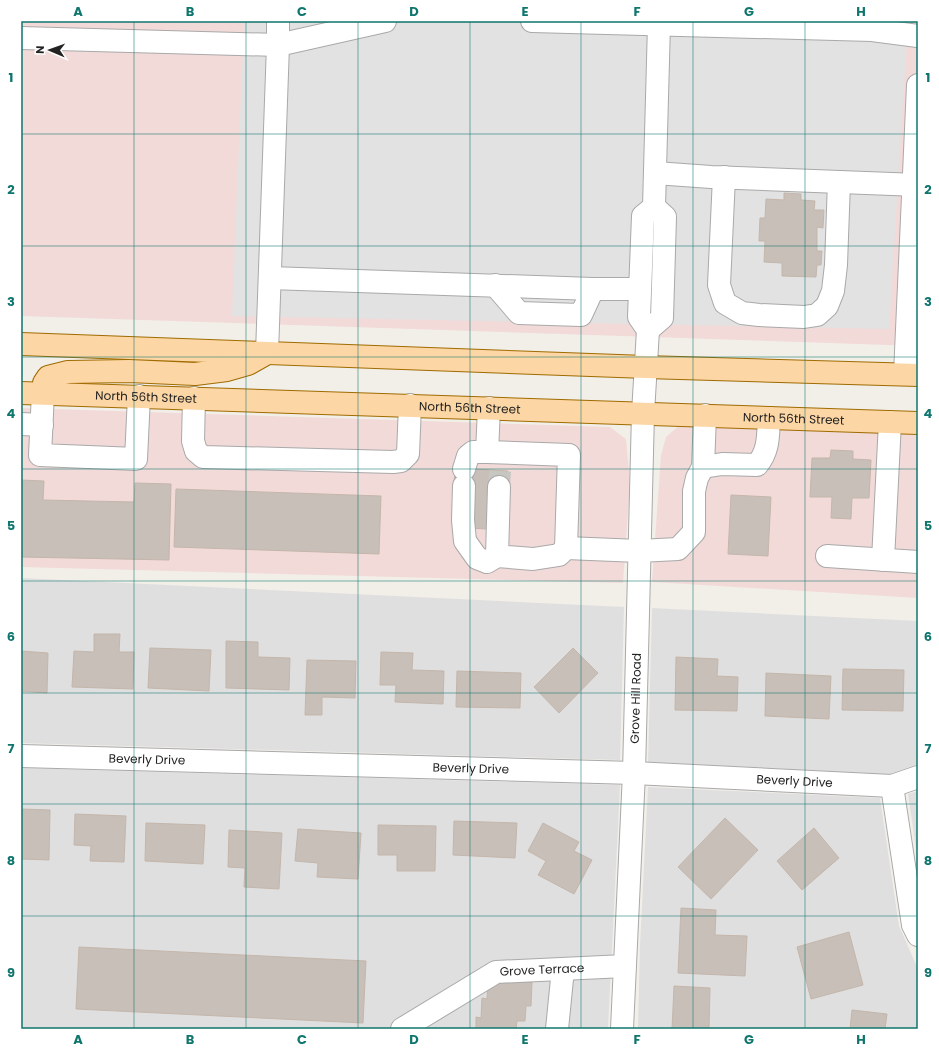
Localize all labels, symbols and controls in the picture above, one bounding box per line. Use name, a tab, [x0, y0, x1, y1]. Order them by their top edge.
text: A	[73, 2, 83, 21]
text: B	[186, 2, 195, 21]
text: C	[297, 2, 307, 21]
text: D	[409, 2, 419, 21]
text: E	[521, 2, 529, 21]
text: F	[633, 2, 641, 21]
text: G	[744, 2, 754, 21]
text: H	[856, 2, 866, 21]
north arrow	[30, 30, 70, 70]
text: N	[32, 45, 48, 54]
text: 1	[9, 68, 13, 87]
text: 1	[926, 68, 930, 87]
text: 2	[7, 180, 15, 199]
text: 2	[924, 180, 932, 199]
text: 3	[7, 292, 15, 311]
text: 3	[924, 292, 932, 311]
street label: North 56th Street	[95, 386, 197, 407]
street label: North 56th Street	[419, 397, 521, 418]
text: 4	[7, 404, 16, 423]
text: 4	[924, 404, 933, 423]
street label: North 56th Street	[743, 408, 845, 429]
text: 5	[7, 516, 15, 535]
text: 5	[924, 516, 932, 535]
text: 6	[7, 627, 15, 646]
text: 6	[924, 627, 932, 646]
street label: Grove Hill Road	[626, 653, 645, 744]
text: 7	[8, 739, 15, 758]
text: 7	[925, 739, 932, 758]
street label: Beverly Drive	[108, 749, 185, 769]
street label: Beverly Drive	[432, 758, 509, 778]
street label: Beverly Drive	[756, 770, 833, 791]
text: 8	[7, 851, 15, 870]
text: 8	[924, 851, 932, 870]
street label: Grove Terrace	[499, 959, 585, 980]
text: 9	[7, 963, 15, 982]
text: 9	[924, 963, 932, 982]
text: A	[73, 1030, 83, 1049]
text: B	[186, 1030, 195, 1049]
text: C	[297, 1030, 307, 1049]
text: D	[409, 1030, 419, 1049]
text: E	[521, 1030, 529, 1049]
text: F	[633, 1030, 641, 1049]
text: G	[744, 1030, 754, 1049]
text: H	[856, 1030, 866, 1049]

